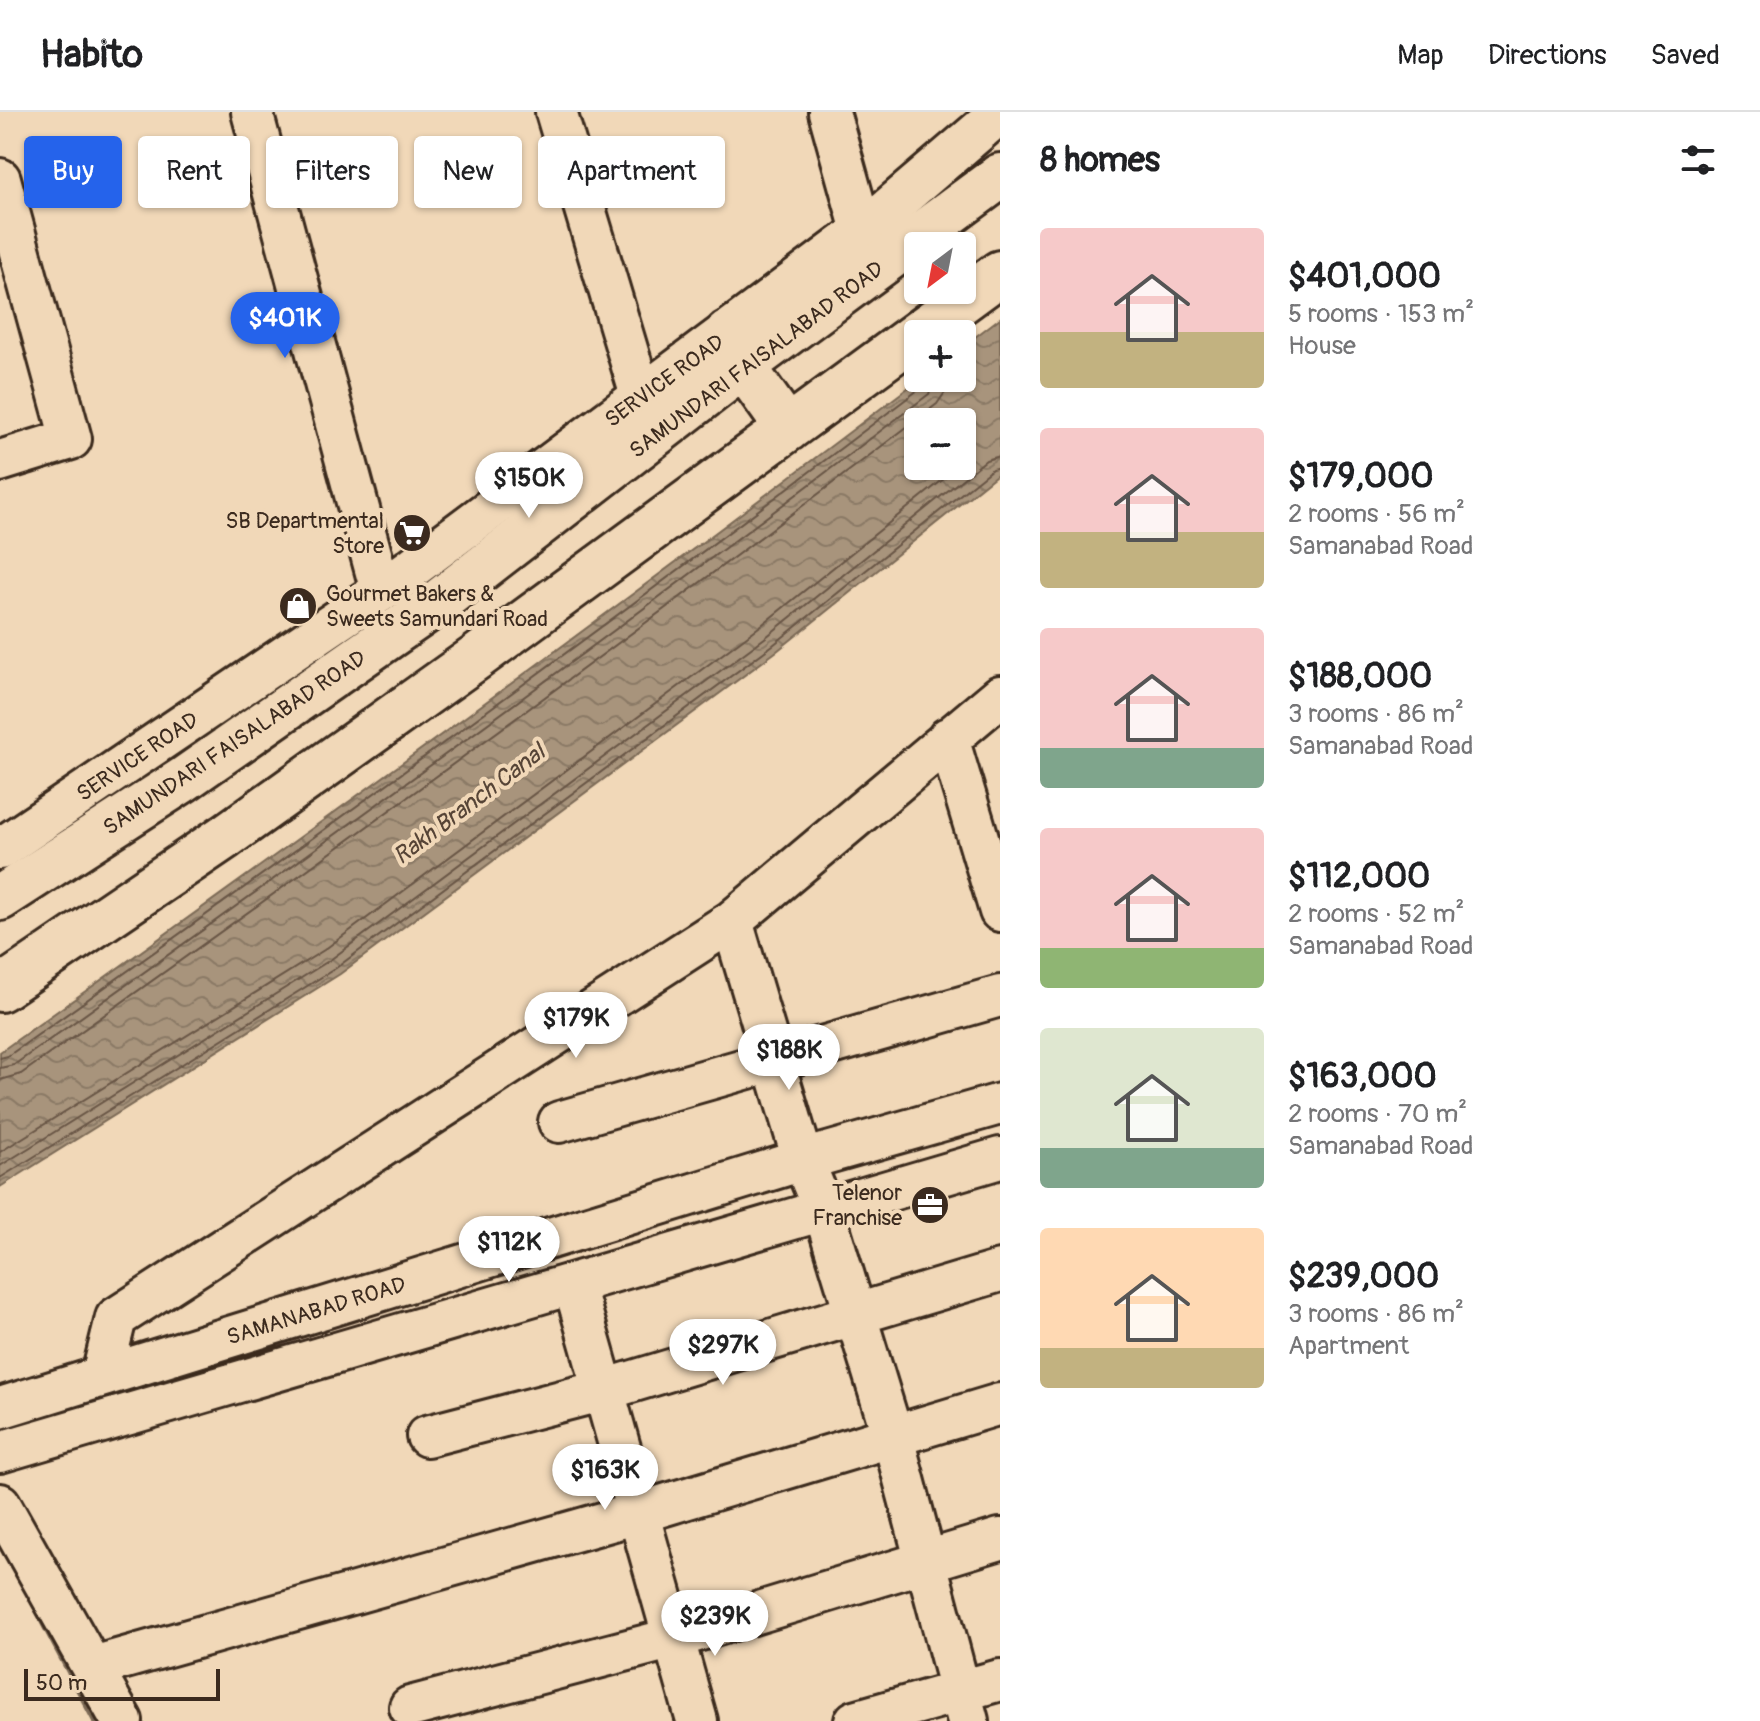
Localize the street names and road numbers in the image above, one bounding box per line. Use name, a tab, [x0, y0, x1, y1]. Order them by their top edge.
street label: SAMUNDARI FAISALABAD ROAD	[624, 255, 889, 465]
street label: SERVICE ROAD	[599, 328, 730, 434]
street label: SAMUNDARI FAISALABAD ROAD	[98, 644, 371, 841]
street label: SERVICE ROAD	[71, 706, 204, 808]
street label: SAMANABAD ROAD	[223, 1270, 409, 1352]

